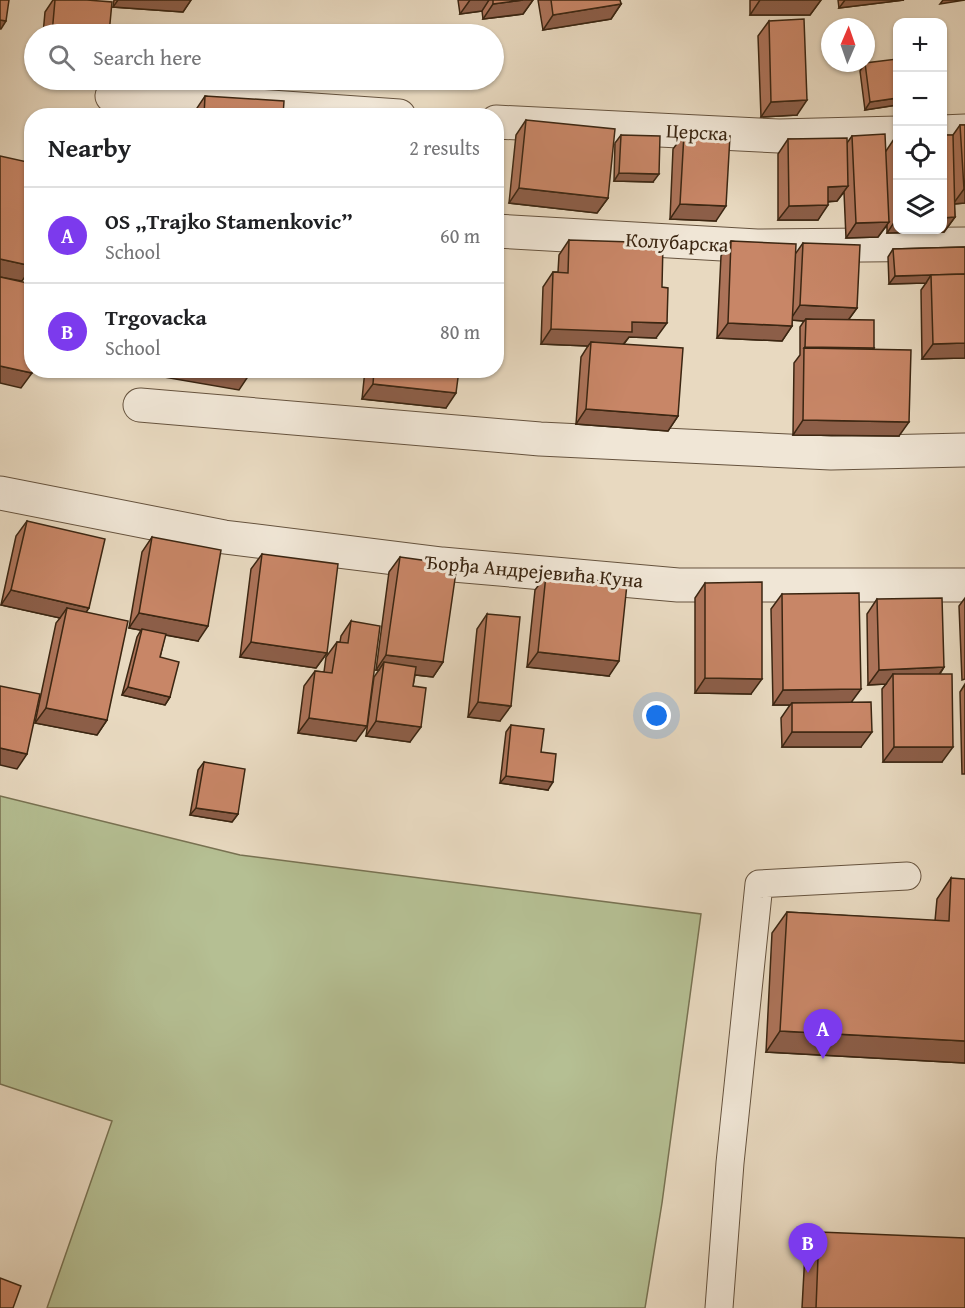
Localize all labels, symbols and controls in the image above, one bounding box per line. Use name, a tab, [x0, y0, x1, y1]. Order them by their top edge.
north arrow	[821, 18, 875, 72]
map controls	[893, 18, 947, 234]
button: +	[893, 18, 947, 72]
search box	[24, 24, 504, 90]
icon: search	[45, 41, 78, 74]
text: Search here	[93, 41, 202, 73]
button: −	[893, 72, 947, 126]
street label: Церска	[665, 115, 729, 148]
button: locate	[893, 126, 947, 180]
text: Nearby	[48, 128, 131, 167]
text: 2 results	[409, 133, 480, 162]
button: layers	[893, 180, 947, 234]
text: OS „Trajko Stamenkovic”	[105, 205, 353, 237]
text: A	[61, 221, 74, 250]
text: 60 m	[440, 221, 480, 250]
street label: Колубарска	[625, 224, 730, 259]
text: School	[105, 237, 161, 266]
text: Trgovacka	[105, 301, 207, 333]
text: B	[61, 317, 74, 346]
text: 80 m	[440, 317, 480, 346]
text: School	[105, 333, 161, 362]
street label: Ђорђа Андрејевића Куна	[424, 547, 645, 595]
your location	[642, 701, 671, 730]
pin: A	[804, 1010, 842, 1059]
pin: B	[788, 1224, 828, 1273]

